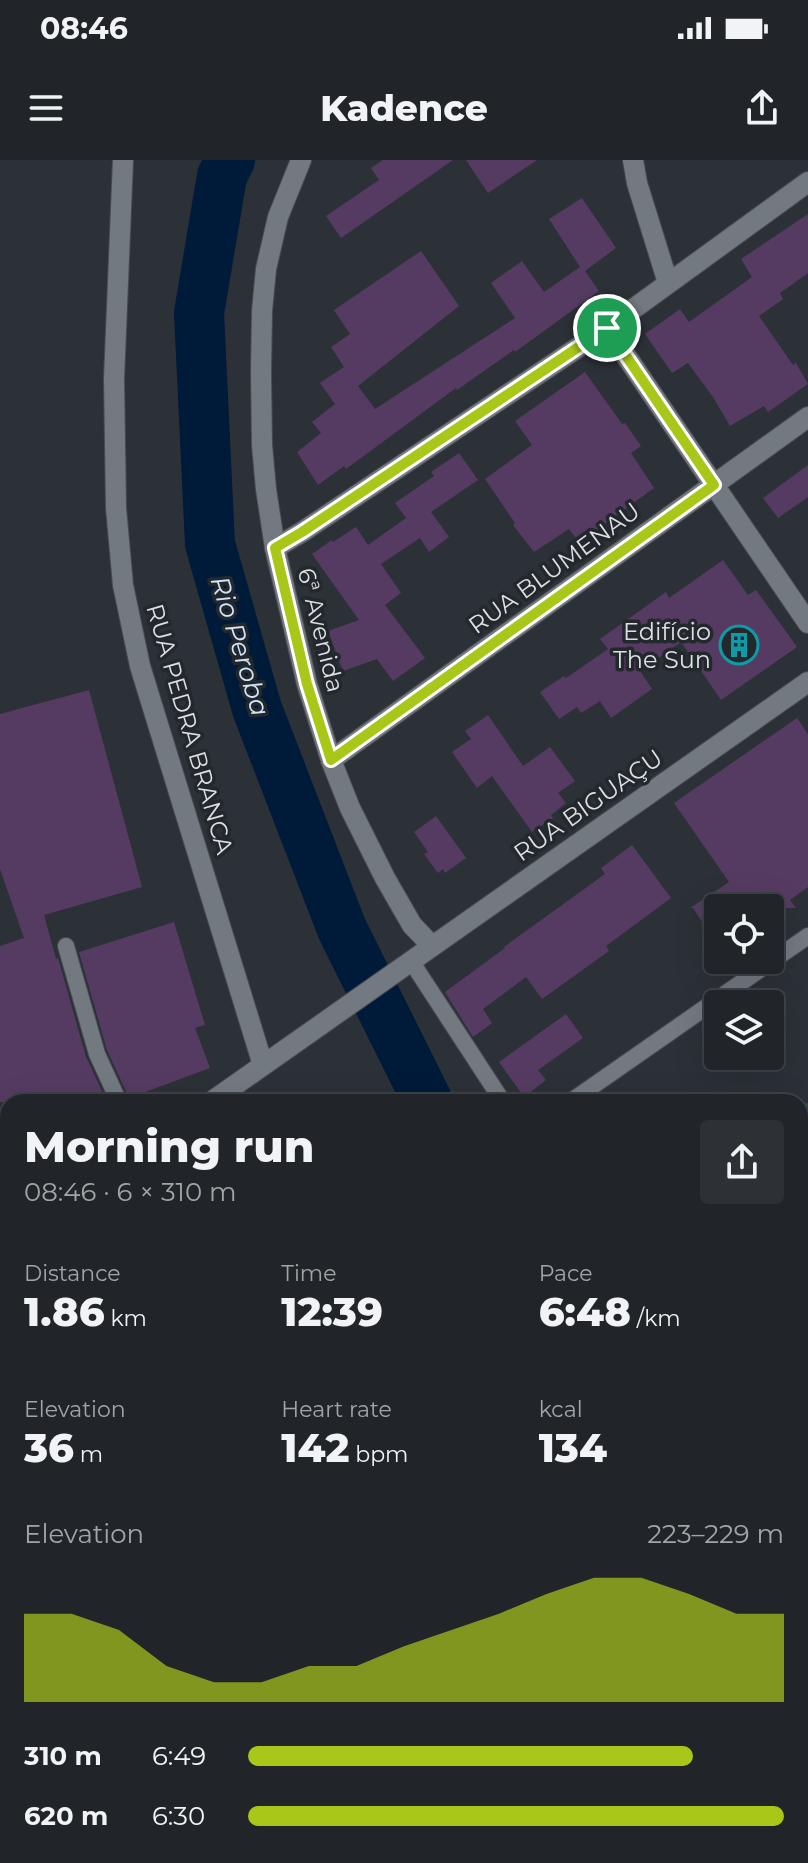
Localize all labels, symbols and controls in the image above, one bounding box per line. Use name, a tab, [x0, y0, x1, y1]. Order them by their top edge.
text: 08:46	[40, 10, 128, 47]
icon: menu	[24, 86, 68, 130]
text: Kadence	[320, 86, 488, 130]
icon: share	[740, 86, 784, 130]
pin	[573, 294, 641, 362]
icon: arrive	[585, 306, 629, 350]
street label: RUA BLUMENAU	[463, 496, 645, 640]
street label: 6ª Avenida	[292, 565, 350, 695]
water label: Rio Peroba	[204, 572, 276, 720]
street label: RUA PEDRA BRANCA	[140, 600, 240, 858]
place label: Edifício The Sun	[613, 617, 711, 674]
building icon: Edifício The Sun	[718, 624, 760, 666]
street label: RUA BIGUAÇU	[508, 743, 668, 867]
map controls	[704, 894, 784, 1070]
button: locate	[704, 894, 784, 974]
button: layers	[704, 990, 784, 1070]
text: Morning run	[24, 1119, 314, 1173]
button: share	[700, 1120, 784, 1204]
text: 08:46 · 6 × 310 m	[24, 1176, 237, 1208]
text: Distance	[24, 1260, 121, 1287]
text: Time	[281, 1260, 337, 1287]
text: Pace	[539, 1260, 593, 1287]
text: 1.86	[24, 1287, 105, 1336]
text: 12:39	[281, 1287, 383, 1336]
text: 6:48	[539, 1287, 631, 1336]
text: km	[105, 1305, 147, 1332]
text: /km	[631, 1305, 681, 1332]
text: Elevation	[24, 1396, 126, 1423]
text: Heart rate	[281, 1396, 392, 1423]
text: kcal	[539, 1396, 583, 1423]
text: 36	[24, 1423, 74, 1472]
text: 142	[281, 1423, 350, 1472]
text: 134	[539, 1423, 607, 1472]
text: m	[74, 1441, 103, 1468]
text: bpm	[350, 1441, 408, 1468]
text: Elevation	[24, 1518, 144, 1550]
text: 223–229 m	[647, 1518, 784, 1550]
text: 310 m	[24, 1740, 102, 1772]
text: 6:49	[152, 1740, 206, 1772]
text: 620 m	[24, 1800, 108, 1832]
text: 6:30	[152, 1800, 205, 1832]

